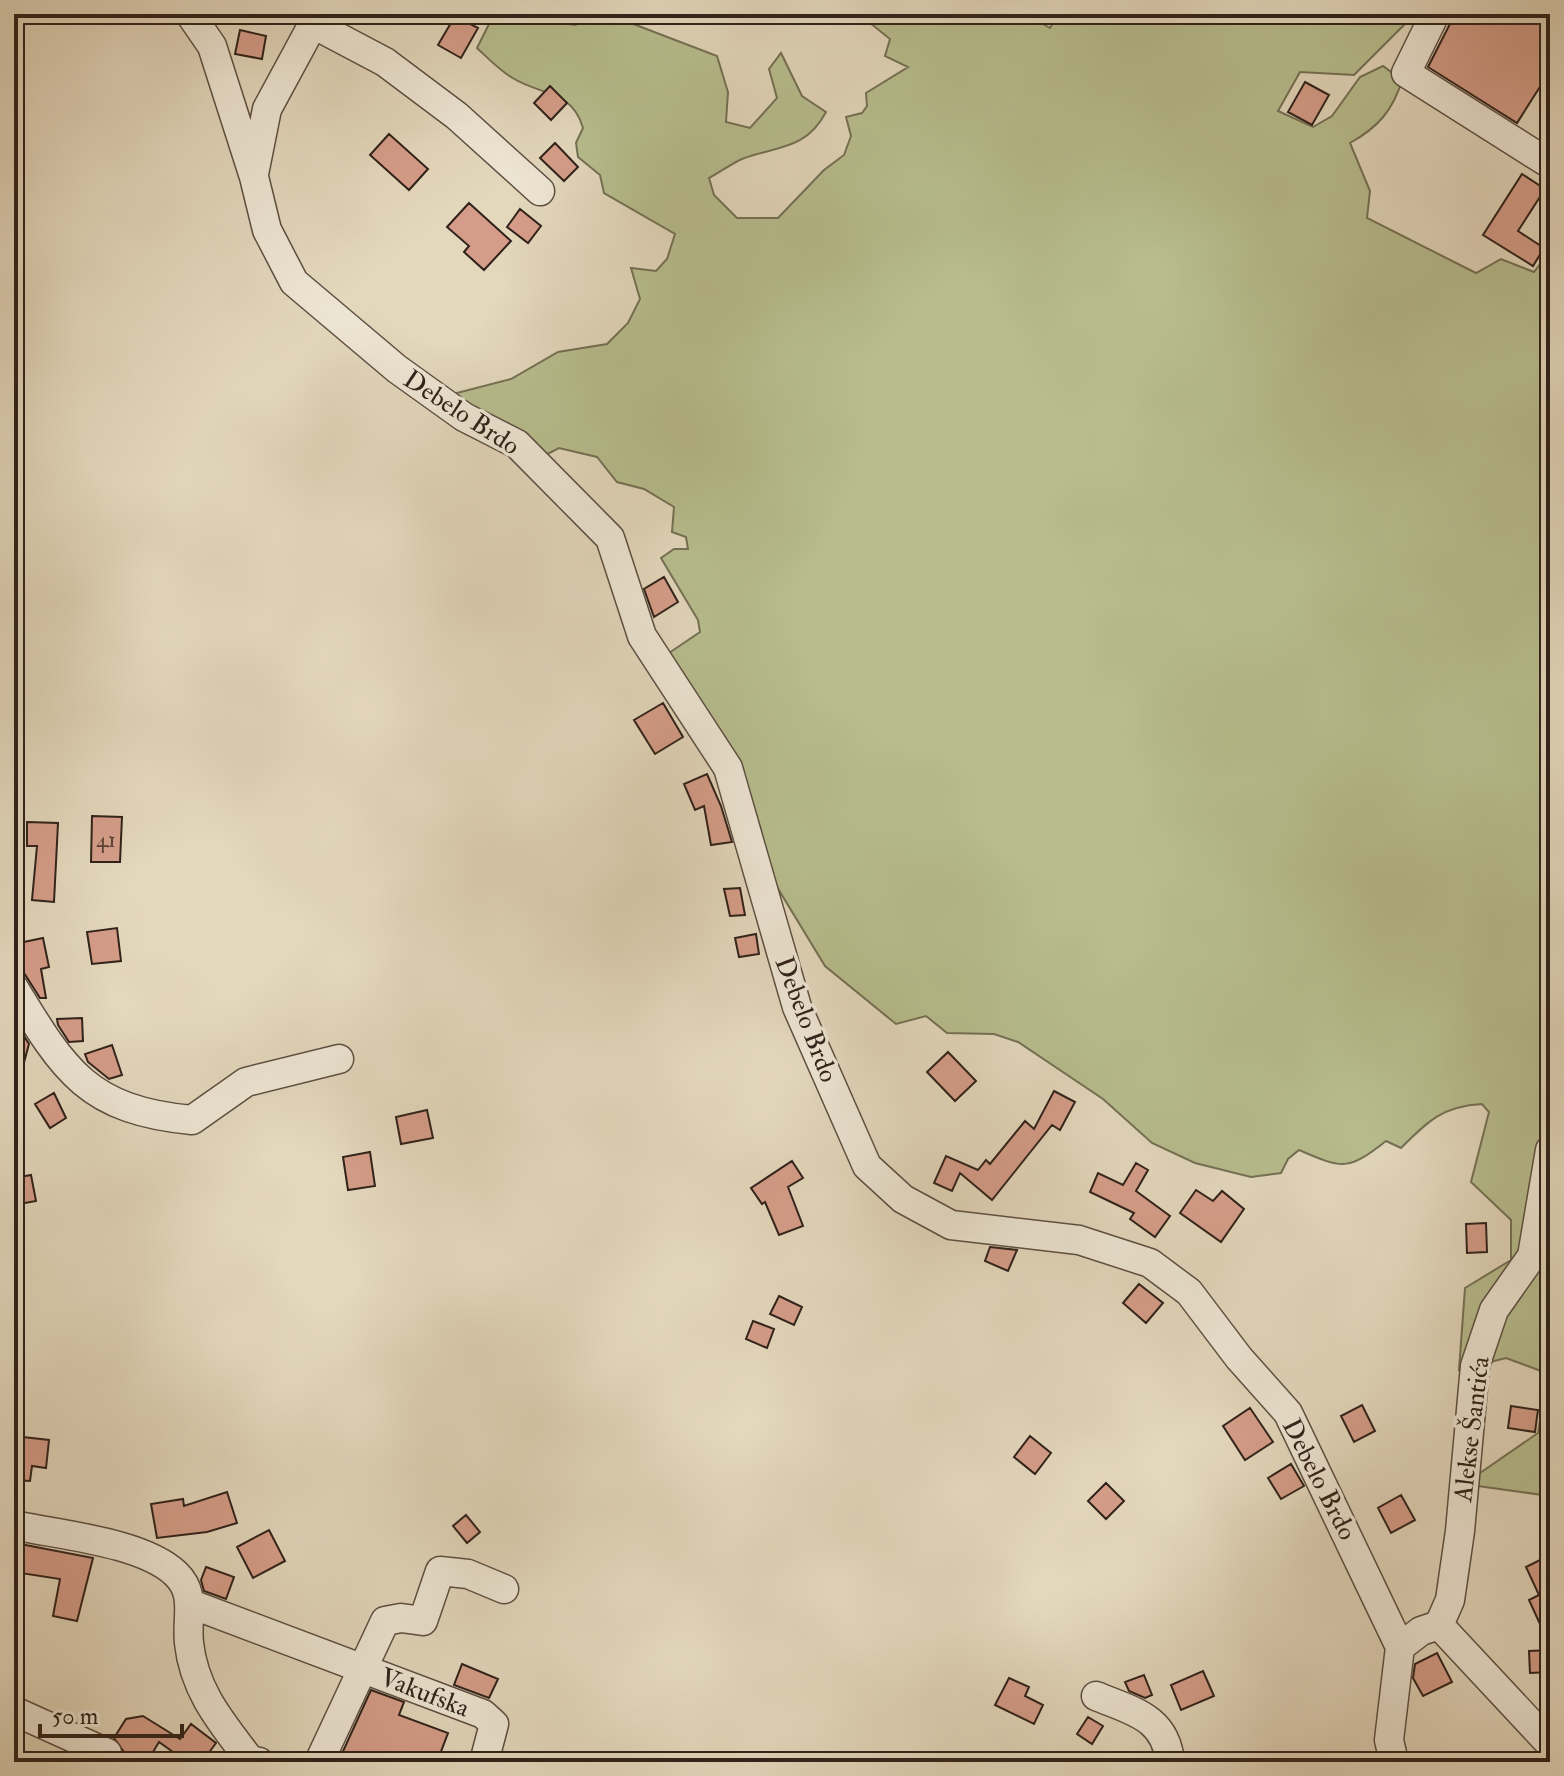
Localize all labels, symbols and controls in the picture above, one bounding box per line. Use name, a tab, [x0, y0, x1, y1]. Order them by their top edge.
street label: Debelo Brdo	[397, 363, 526, 462]
house number: 41	[96, 826, 116, 854]
street label: Debelo Brdo	[767, 952, 845, 1087]
street label: Alekse Šantića	[1445, 1354, 1497, 1505]
street label: Debelo Brdo	[1275, 1413, 1363, 1546]
street label: Vakufska	[376, 1661, 474, 1725]
scale bar	[40, 1688, 182, 1738]
text: 50 m	[52, 1701, 99, 1732]

